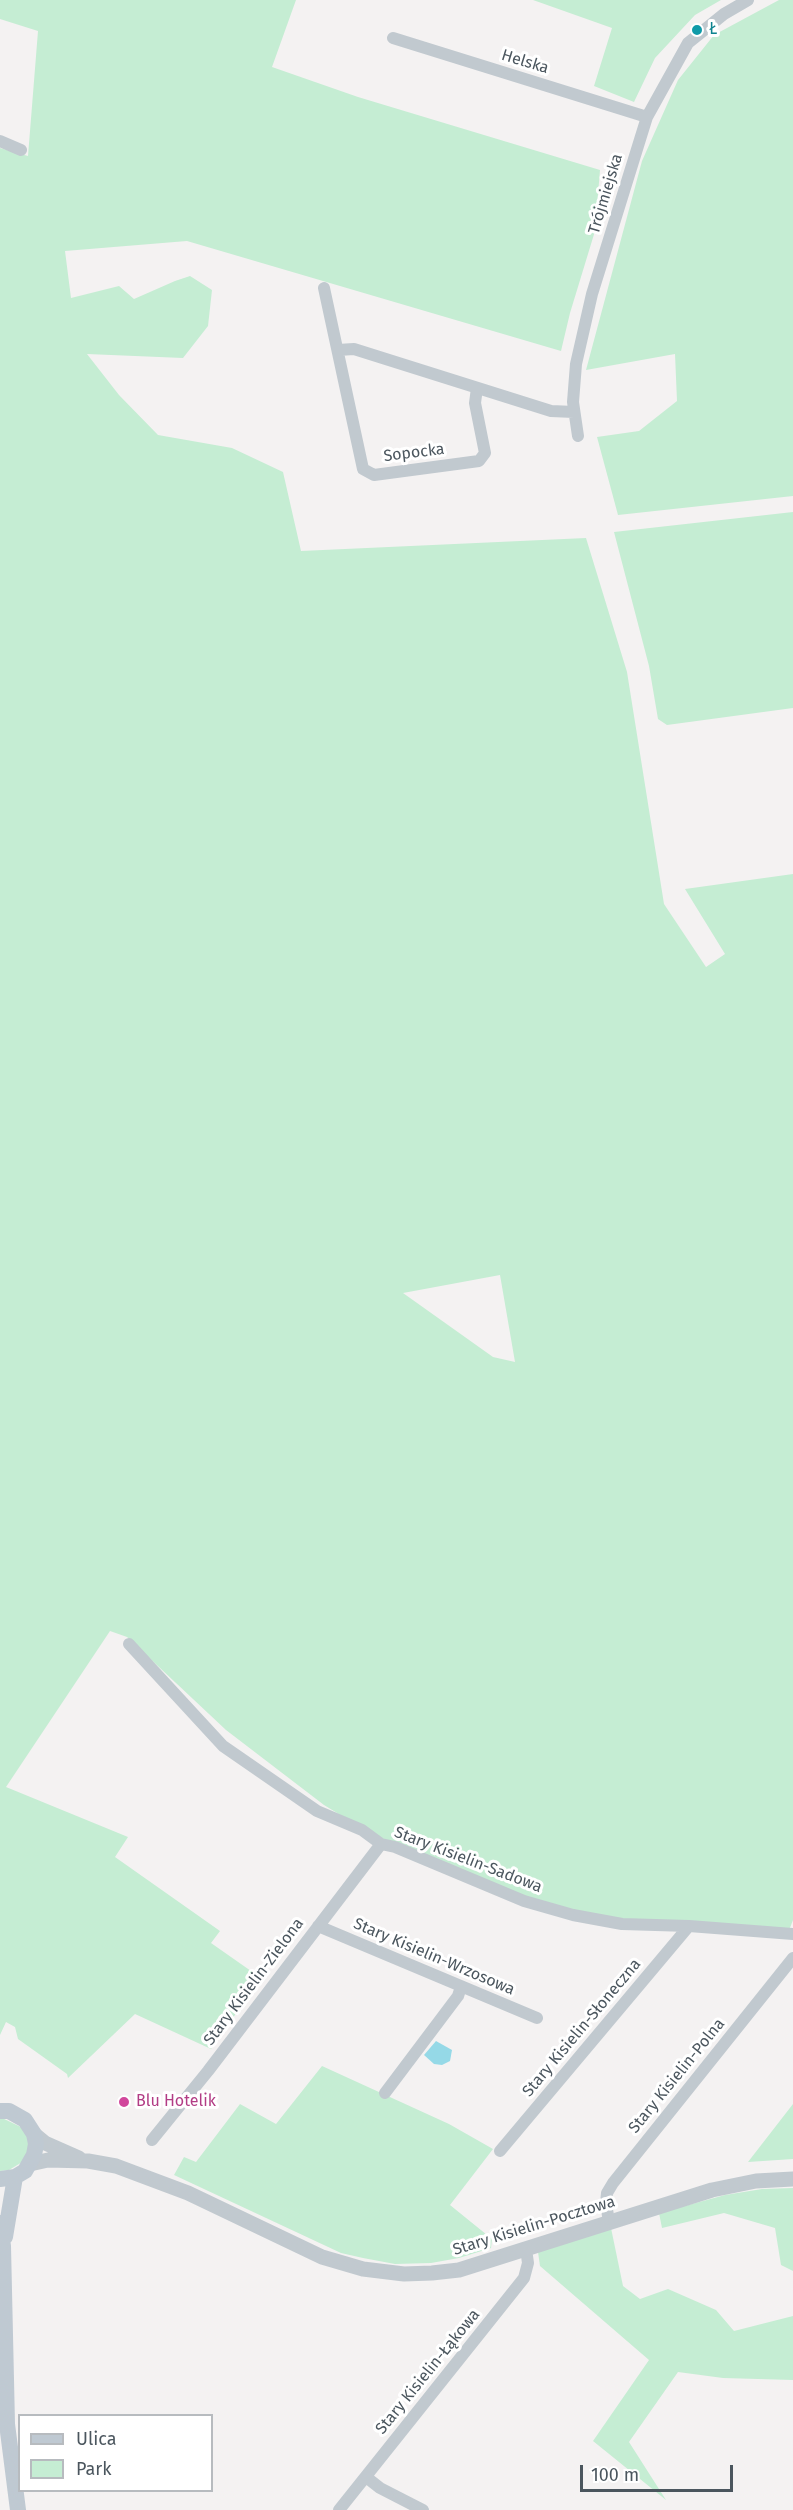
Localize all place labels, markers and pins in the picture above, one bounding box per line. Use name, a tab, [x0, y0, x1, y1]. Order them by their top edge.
place label: Ł	[709, 20, 717, 40]
marker: Ł	[690, 23, 704, 37]
place label: Blu Hotelik	[136, 2092, 216, 2112]
marker: Blu Hotelik	[117, 2095, 131, 2109]

